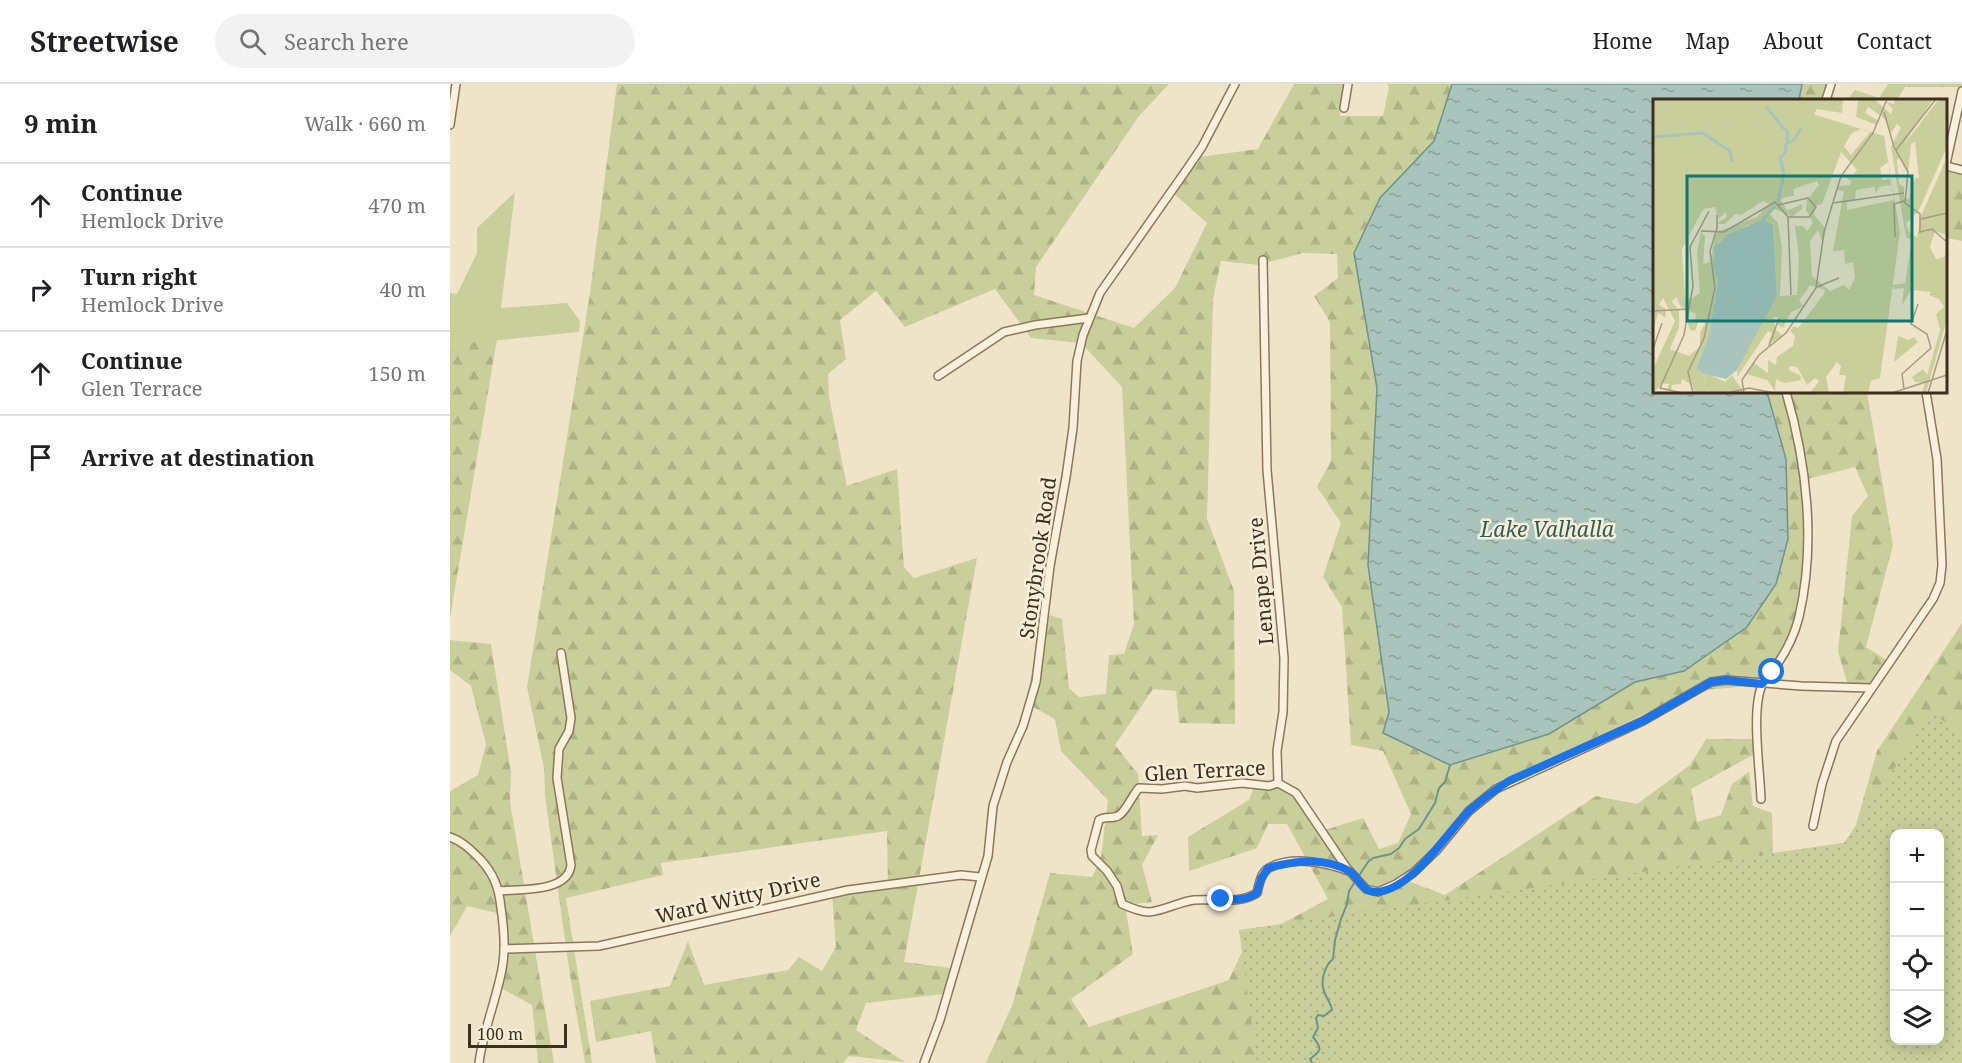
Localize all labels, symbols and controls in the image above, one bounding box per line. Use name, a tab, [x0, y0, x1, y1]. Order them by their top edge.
search box	[215, 14, 635, 68]
text: Streetwise	[30, 22, 179, 60]
icon: search	[236, 25, 269, 58]
text: Search here	[284, 26, 409, 56]
text: Home	[1593, 27, 1653, 55]
text: Map	[1686, 27, 1730, 55]
text: About	[1763, 27, 1824, 55]
text: Contact	[1857, 27, 1932, 55]
inset map	[1653, 99, 1947, 393]
text: 9 min	[24, 105, 98, 141]
text: Walk · 660 m	[304, 110, 426, 137]
text: Continue	[81, 177, 183, 207]
icon: ahead	[24, 189, 57, 222]
text: 470 m	[368, 192, 426, 219]
text: Hemlock Drive	[81, 207, 224, 234]
text: Turn right	[81, 261, 197, 291]
icon: right	[24, 273, 57, 306]
text: 40 m	[380, 276, 426, 303]
text: Hemlock Drive	[81, 291, 224, 318]
text: Continue	[81, 345, 183, 375]
icon: ahead	[24, 357, 57, 390]
text: 150 m	[368, 360, 426, 387]
text: Glen Terrace	[81, 375, 202, 402]
icon: arrive	[24, 441, 57, 474]
text: Arrive at destination	[81, 442, 315, 472]
street label: Stonybrook Road	[1013, 475, 1062, 641]
water label: Lake Valhalla	[1479, 515, 1615, 543]
street label: Lenape Drive	[1241, 516, 1280, 646]
route start	[1758, 658, 1784, 684]
street label: Glen Terrace	[1144, 754, 1266, 787]
map controls	[1890, 829, 1944, 1045]
button: +	[1890, 829, 1944, 883]
street label: Ward Witty Drive	[653, 865, 823, 930]
button: −	[1890, 883, 1944, 937]
route end	[1207, 885, 1233, 911]
button: locate	[1890, 937, 1944, 991]
button: layers	[1890, 991, 1944, 1045]
scale bar	[468, 1021, 567, 1048]
text: 100 m	[477, 1023, 523, 1045]

